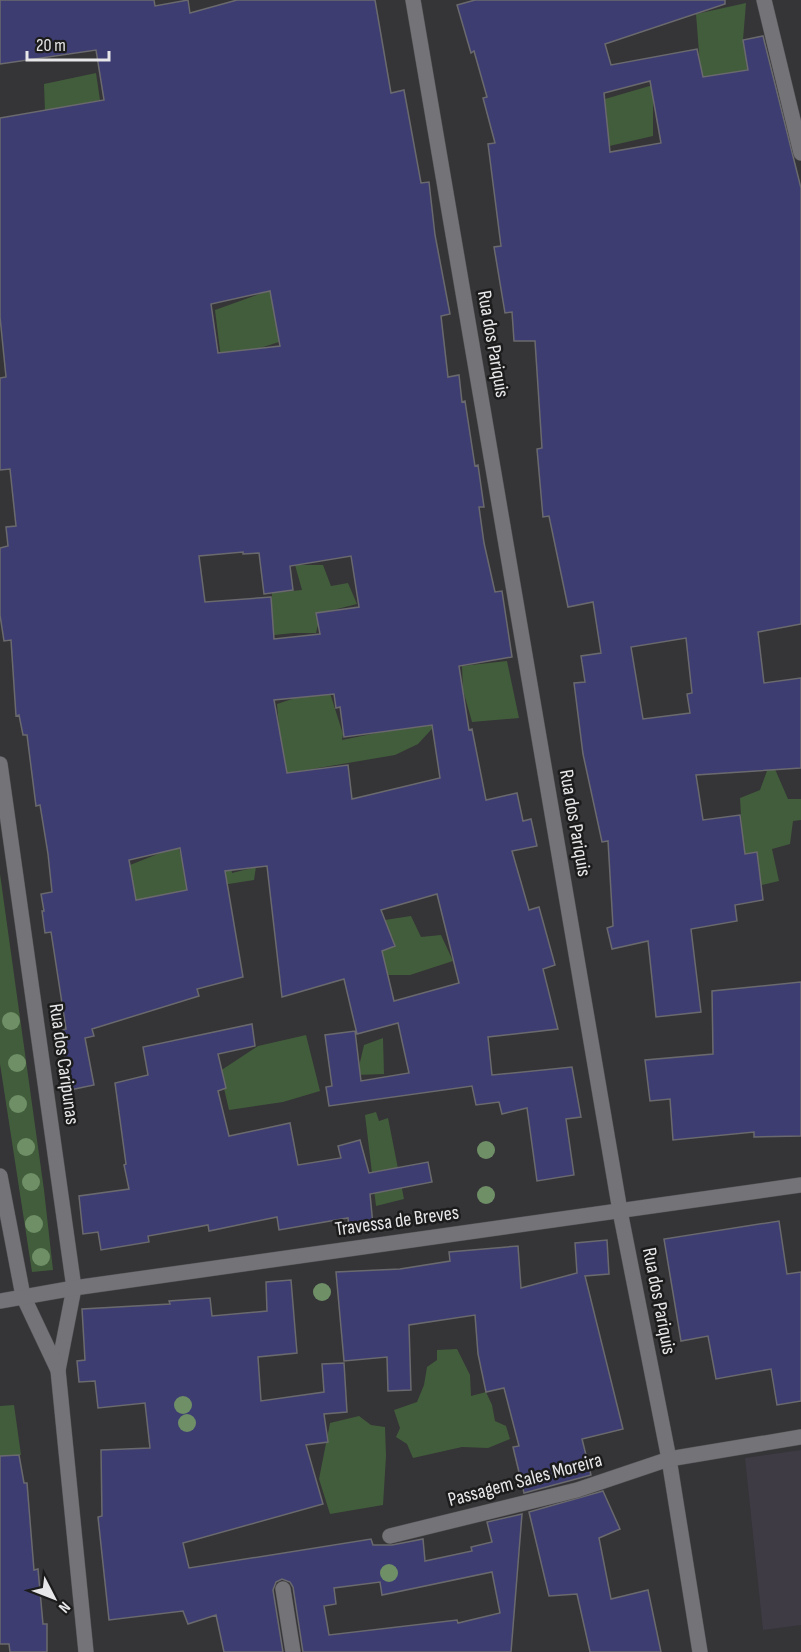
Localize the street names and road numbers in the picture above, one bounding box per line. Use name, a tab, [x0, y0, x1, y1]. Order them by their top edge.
street label: Rua dos Pariquis	[472, 289, 514, 399]
street label: Rua dos Pariquis	[554, 768, 596, 878]
street label: Rua dos Caripunas	[44, 1002, 84, 1126]
street label: Travessa de Breves	[334, 1200, 460, 1242]
street label: Rua dos Pariquis	[637, 1246, 681, 1356]
street label: Passagem Sales Moreira	[445, 1448, 605, 1512]

